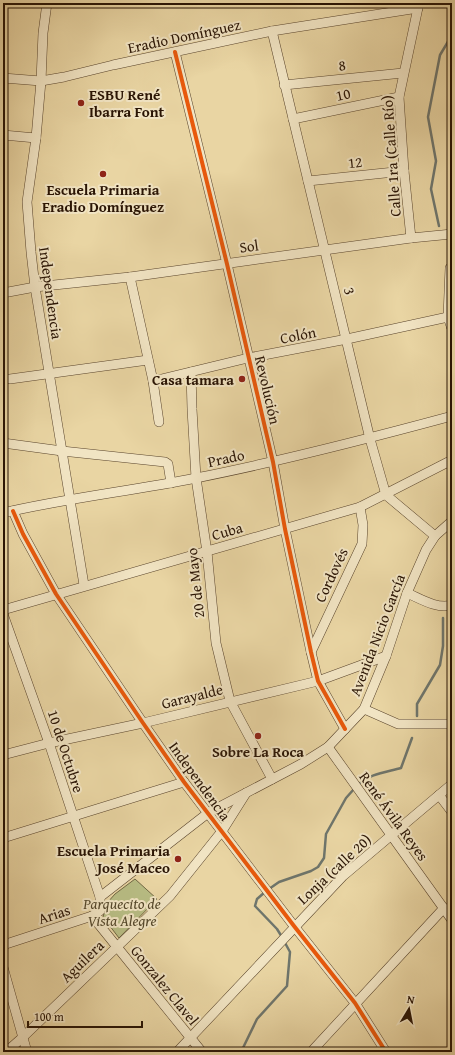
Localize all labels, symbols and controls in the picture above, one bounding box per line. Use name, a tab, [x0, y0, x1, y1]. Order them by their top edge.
street label: Eradio Domínguez	[126, 14, 243, 58]
street label: 8	[337, 54, 347, 76]
street label: 10	[334, 82, 352, 106]
place label: ESBU René Ibarra Font	[89, 84, 165, 122]
street label: Calle 1ra (Calle Río)	[376, 95, 406, 217]
marker: ESBU René Ibarra Font	[76, 98, 86, 108]
street label: 12	[347, 151, 363, 173]
marker: Escuela Primaria Eradio Domínguez	[98, 169, 108, 179]
place label: Escuela Primaria Eradio Domínguez	[42, 179, 164, 217]
street label: Sol	[238, 234, 260, 258]
street label: Independencia	[34, 245, 68, 341]
street label: 3	[339, 285, 361, 297]
street label: Colón	[278, 321, 318, 349]
street label: Revolución	[250, 354, 286, 427]
place label: Casa tamara	[152, 369, 234, 390]
marker: Casa tamara	[237, 374, 247, 384]
street label: Prado	[206, 444, 247, 472]
street label: Cuba	[209, 517, 245, 545]
street label: Cordovés	[309, 544, 353, 606]
street label: 20 de Mayo	[181, 547, 209, 619]
street label: Avenida Nicio García	[344, 571, 410, 699]
street label: Garayalde	[159, 678, 225, 714]
street label: 10 de Octubre	[43, 707, 89, 795]
marker: Sobre La Roca	[253, 731, 263, 741]
street label: Independencia	[164, 737, 236, 825]
place label: Sobre La Roca	[212, 741, 304, 762]
street label: René Ávila Reyes	[354, 767, 434, 865]
street label: Lonja (calle 20)	[292, 829, 376, 909]
place label: Escuela Primaria José Maceo	[57, 840, 170, 878]
marker: Escuela Primaria José Maceo	[173, 854, 183, 864]
park label: Parquecito de Vista Alegre	[82, 893, 161, 931]
street label: Arias	[35, 899, 73, 929]
street label: Aguilera	[56, 935, 108, 987]
street label: Gonzalez Clavel	[126, 941, 204, 1029]
north arrow	[389, 989, 429, 1029]
text: N	[406, 991, 416, 1008]
scale bar	[28, 1003, 142, 1029]
text: 100 m	[34, 1008, 64, 1025]

